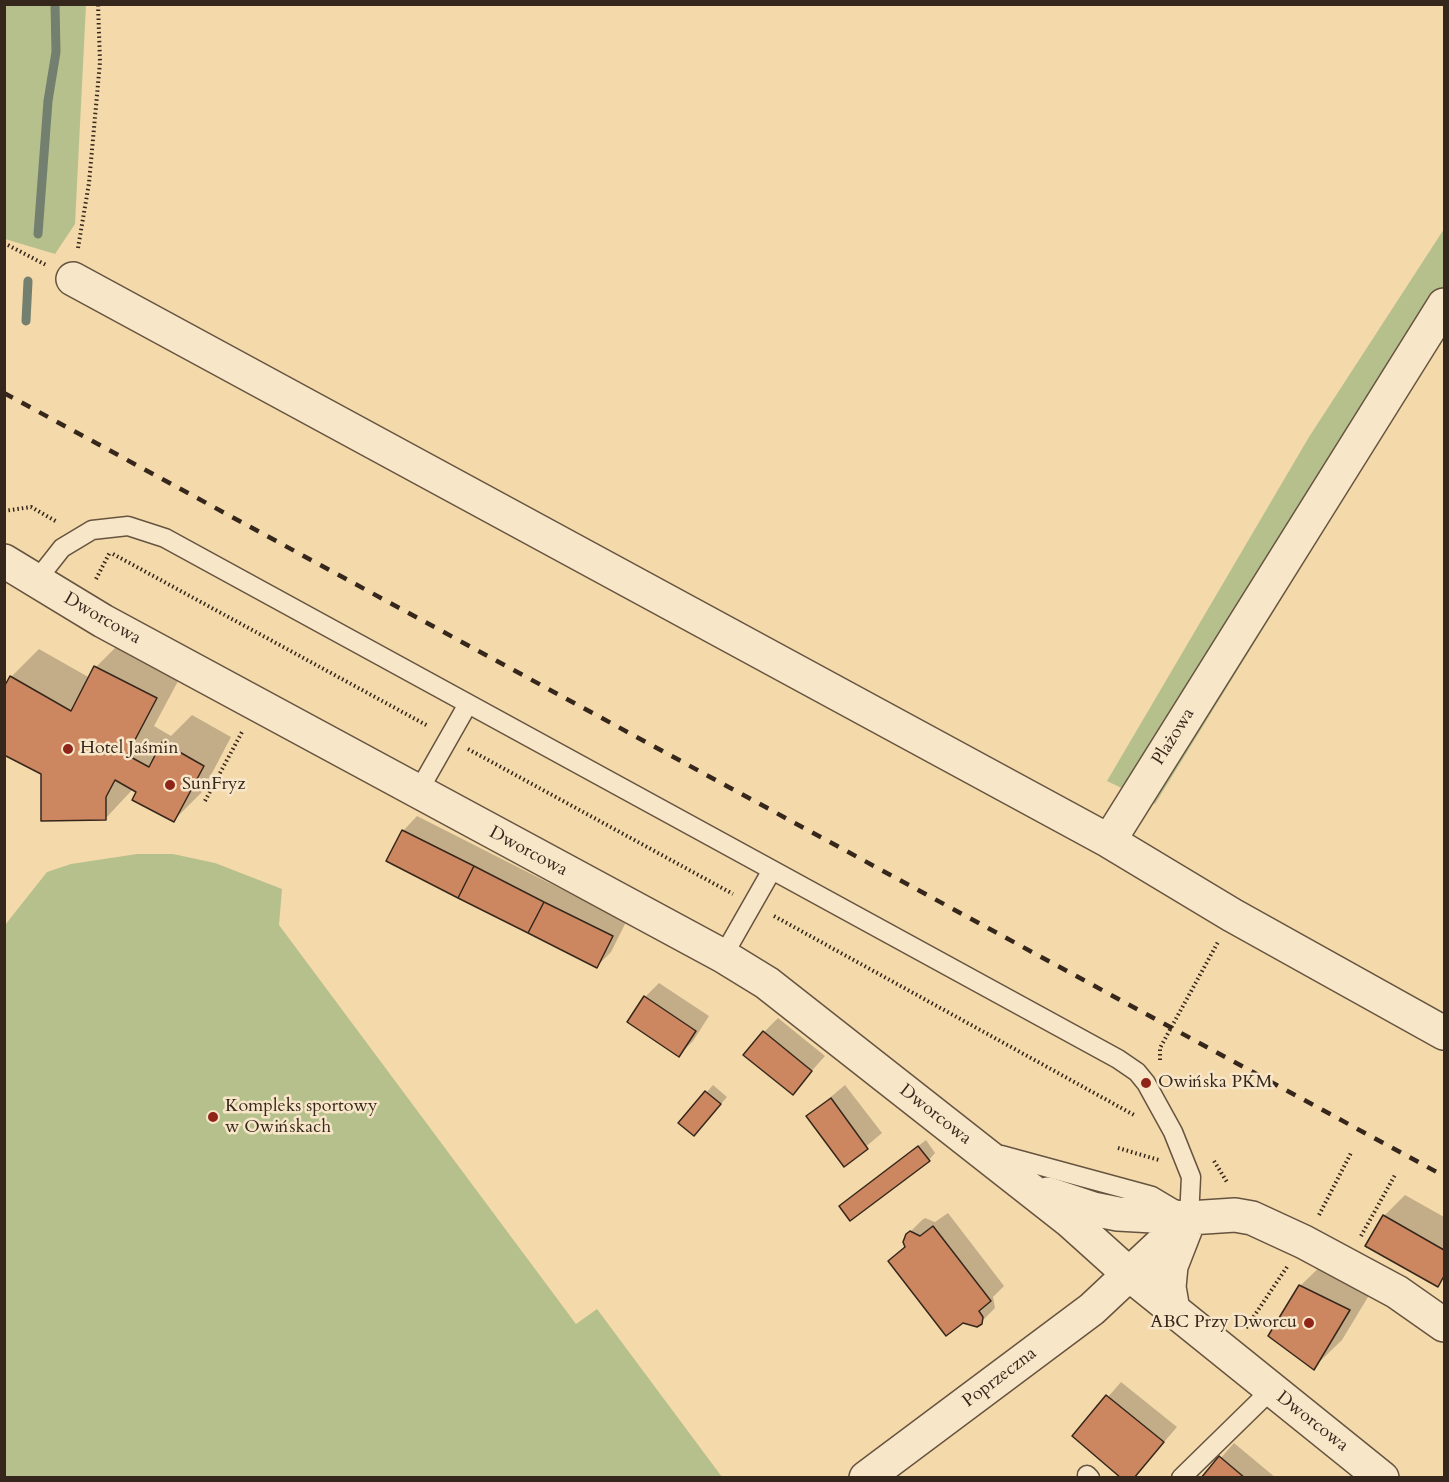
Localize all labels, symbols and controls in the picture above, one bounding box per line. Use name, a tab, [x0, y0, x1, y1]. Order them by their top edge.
street label: Dworcowa	[60, 588, 144, 650]
street label: Plażowa	[1148, 705, 1200, 769]
place label: Hotel Jaśmin	[80, 738, 178, 760]
marker: Hotel Jaśmin	[61, 742, 75, 756]
place label: SunFryz	[182, 774, 246, 796]
marker: SunFryz	[163, 778, 177, 792]
street label: Dworcowa	[485, 822, 571, 882]
place label: Owińska PKM	[1158, 1072, 1273, 1094]
marker: Owińska PKM	[1139, 1076, 1153, 1090]
street label: Dworcowa	[895, 1080, 975, 1150]
place label: Kompleks sportowy w Owińskach	[225, 1096, 377, 1138]
marker: Kompleks sportowy w Owińskach	[206, 1110, 220, 1124]
place label: ABC Przy Dworcu	[1150, 1312, 1297, 1334]
marker: ABC Przy Dworcu	[1302, 1316, 1316, 1330]
street label: Poprzeczna	[959, 1343, 1041, 1413]
street label: Dworcowa	[1272, 1387, 1352, 1457]

